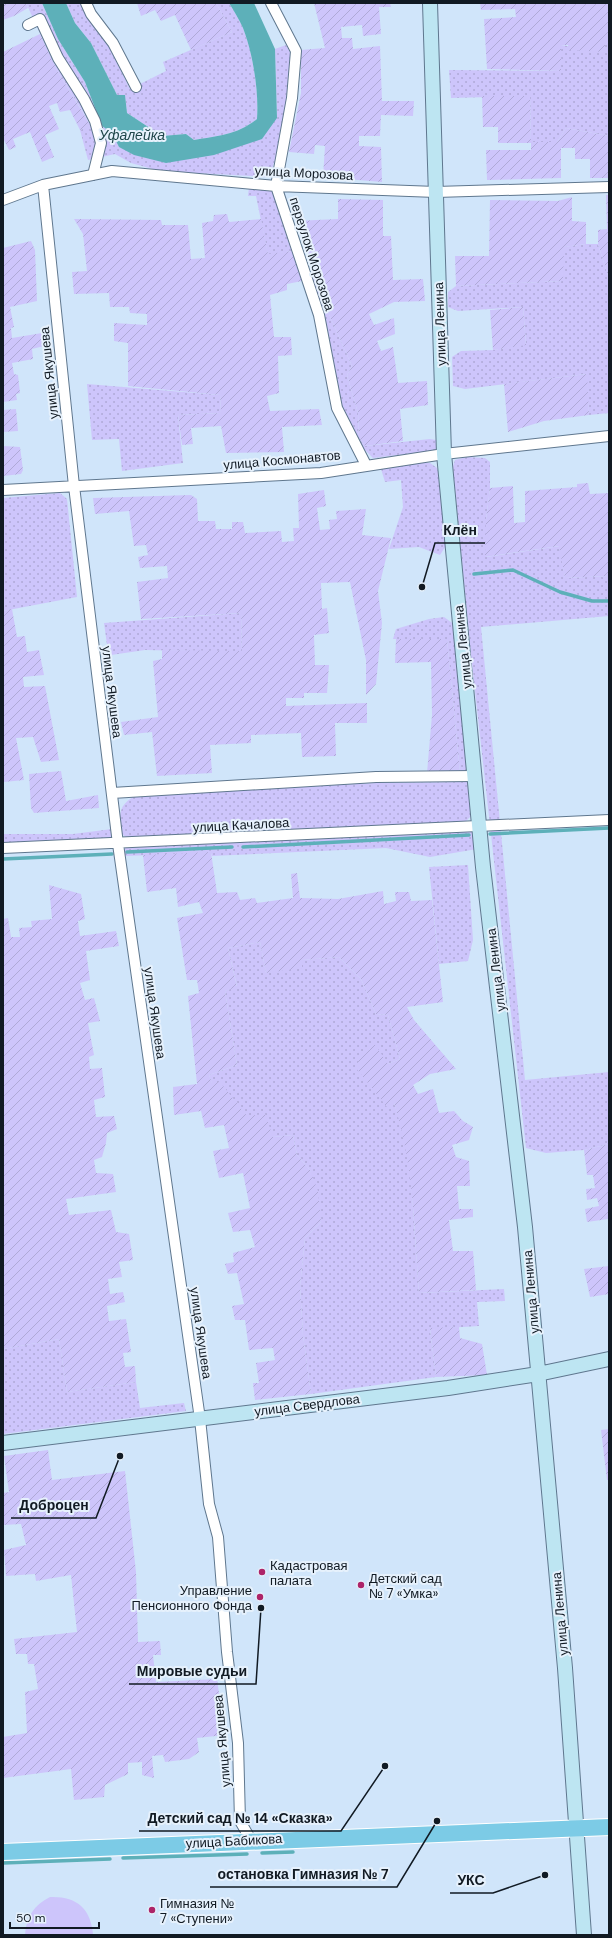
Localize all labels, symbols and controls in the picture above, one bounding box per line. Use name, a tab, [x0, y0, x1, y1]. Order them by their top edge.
water label: Уфалейка	[98, 126, 165, 144]
street label: улица Морозова	[254, 162, 355, 184]
street label: переулок Морозова	[286, 195, 339, 314]
street label: улица Ленина	[430, 281, 450, 366]
street label: улица Якушева	[36, 325, 62, 420]
street label: улица Космонавтов	[223, 446, 341, 474]
callout: Клён	[435, 517, 485, 543]
text: Клён	[443, 521, 477, 539]
street label: улица Ленина	[450, 604, 476, 690]
street label: улица Якушева	[98, 645, 126, 740]
street label: улица Качалова	[192, 814, 290, 836]
street label: улица Ленина	[482, 927, 510, 1013]
street label: улица Якушева	[140, 966, 170, 1061]
street label: улица Ленина	[519, 1249, 543, 1334]
street label: улица Якушева	[186, 1286, 216, 1381]
street label: улица Свердлова	[253, 1390, 361, 1420]
callout: Доброцен	[11, 1492, 96, 1518]
text: Доброцен	[19, 1496, 89, 1514]
place label: Кадастровая палата	[270, 1557, 348, 1589]
marker: Кадастровая палата	[257, 1567, 267, 1577]
place label: Детский сад № 7 «Умка»	[369, 1570, 442, 1602]
street label: улица Ленина	[548, 1571, 572, 1656]
marker: Детский сад № 7 «Умка»	[356, 1580, 366, 1590]
place label: Управление Пенсионного Фонда	[131, 1582, 253, 1614]
marker: Управление Пенсионного Фонда	[255, 1592, 265, 1602]
callout: Мировые судьи	[129, 1658, 256, 1684]
text: Мировые судьи	[137, 1662, 247, 1680]
street label: улица Якушева	[209, 1693, 235, 1788]
callout: Детский сад № 14 «Сказка»	[139, 1805, 341, 1831]
text: Детский сад № 14 «Сказка»	[147, 1809, 333, 1827]
street label: улица Бабикова	[185, 1830, 284, 1852]
callout: остановка Гимназия № 7	[210, 1861, 397, 1887]
text: остановка Гимназия № 7	[218, 1865, 389, 1883]
callout: УКС	[450, 1867, 493, 1893]
text: УКС	[457, 1871, 485, 1889]
place label: Гимназия № 7 «Ступени»	[160, 1895, 234, 1927]
scale bar	[10, 1904, 99, 1930]
marker: Гимназия № 7 «Ступени»	[147, 1905, 157, 1915]
text: 50 m	[16, 1910, 45, 1926]

